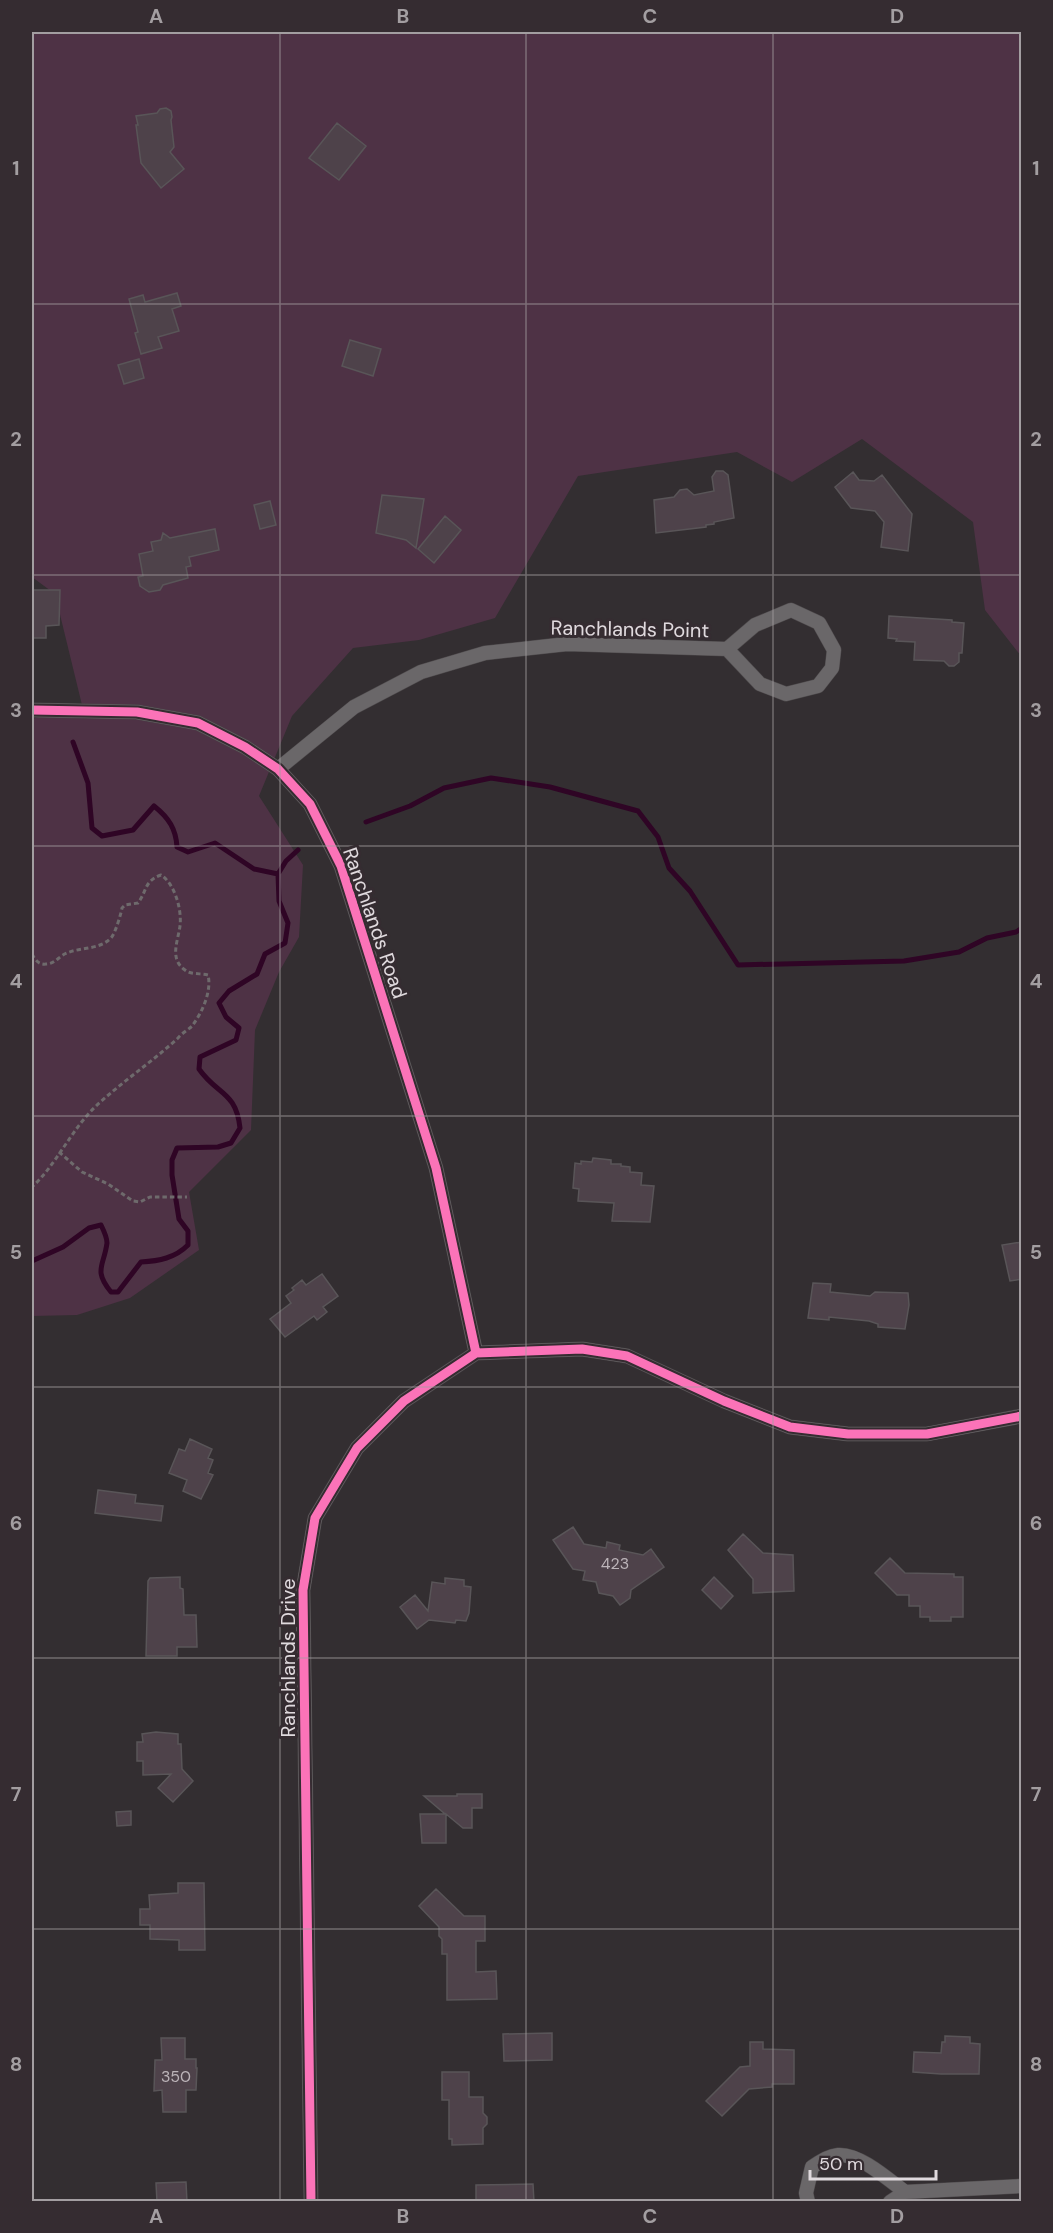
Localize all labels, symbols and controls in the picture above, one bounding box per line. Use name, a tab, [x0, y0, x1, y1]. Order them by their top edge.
text: A	[149, 3, 163, 29]
text: B	[397, 3, 409, 29]
text: C	[643, 3, 657, 29]
text: D	[890, 3, 904, 29]
text: 1	[12, 155, 20, 181]
text: 1	[1032, 155, 1040, 181]
text: 2	[10, 426, 22, 452]
text: 2	[1030, 426, 1042, 452]
street label: Ranchlands Point	[550, 615, 710, 643]
text: 3	[10, 697, 22, 723]
text: 3	[1030, 697, 1042, 723]
street label: Ranchlands Road	[337, 844, 413, 1002]
text: 4	[10, 968, 23, 994]
text: 4	[1030, 968, 1043, 994]
text: 5	[10, 1239, 22, 1265]
text: 5	[1030, 1239, 1042, 1265]
text: 6	[10, 1510, 22, 1536]
text: 6	[1030, 1510, 1042, 1536]
house number: 423	[601, 1553, 629, 1574]
street label: Ranchlands Drive	[275, 1579, 301, 1737]
text: 7	[11, 1781, 22, 1807]
text: 7	[1031, 1781, 1042, 1807]
text: 8	[10, 2051, 22, 2077]
text: 8	[1030, 2051, 1042, 2077]
house number: 350	[161, 2066, 191, 2087]
scale bar	[810, 2143, 936, 2181]
text: 50 m	[819, 2152, 863, 2176]
text: A	[149, 2203, 163, 2229]
text: B	[397, 2203, 409, 2229]
text: C	[643, 2203, 657, 2229]
text: D	[890, 2203, 904, 2229]

